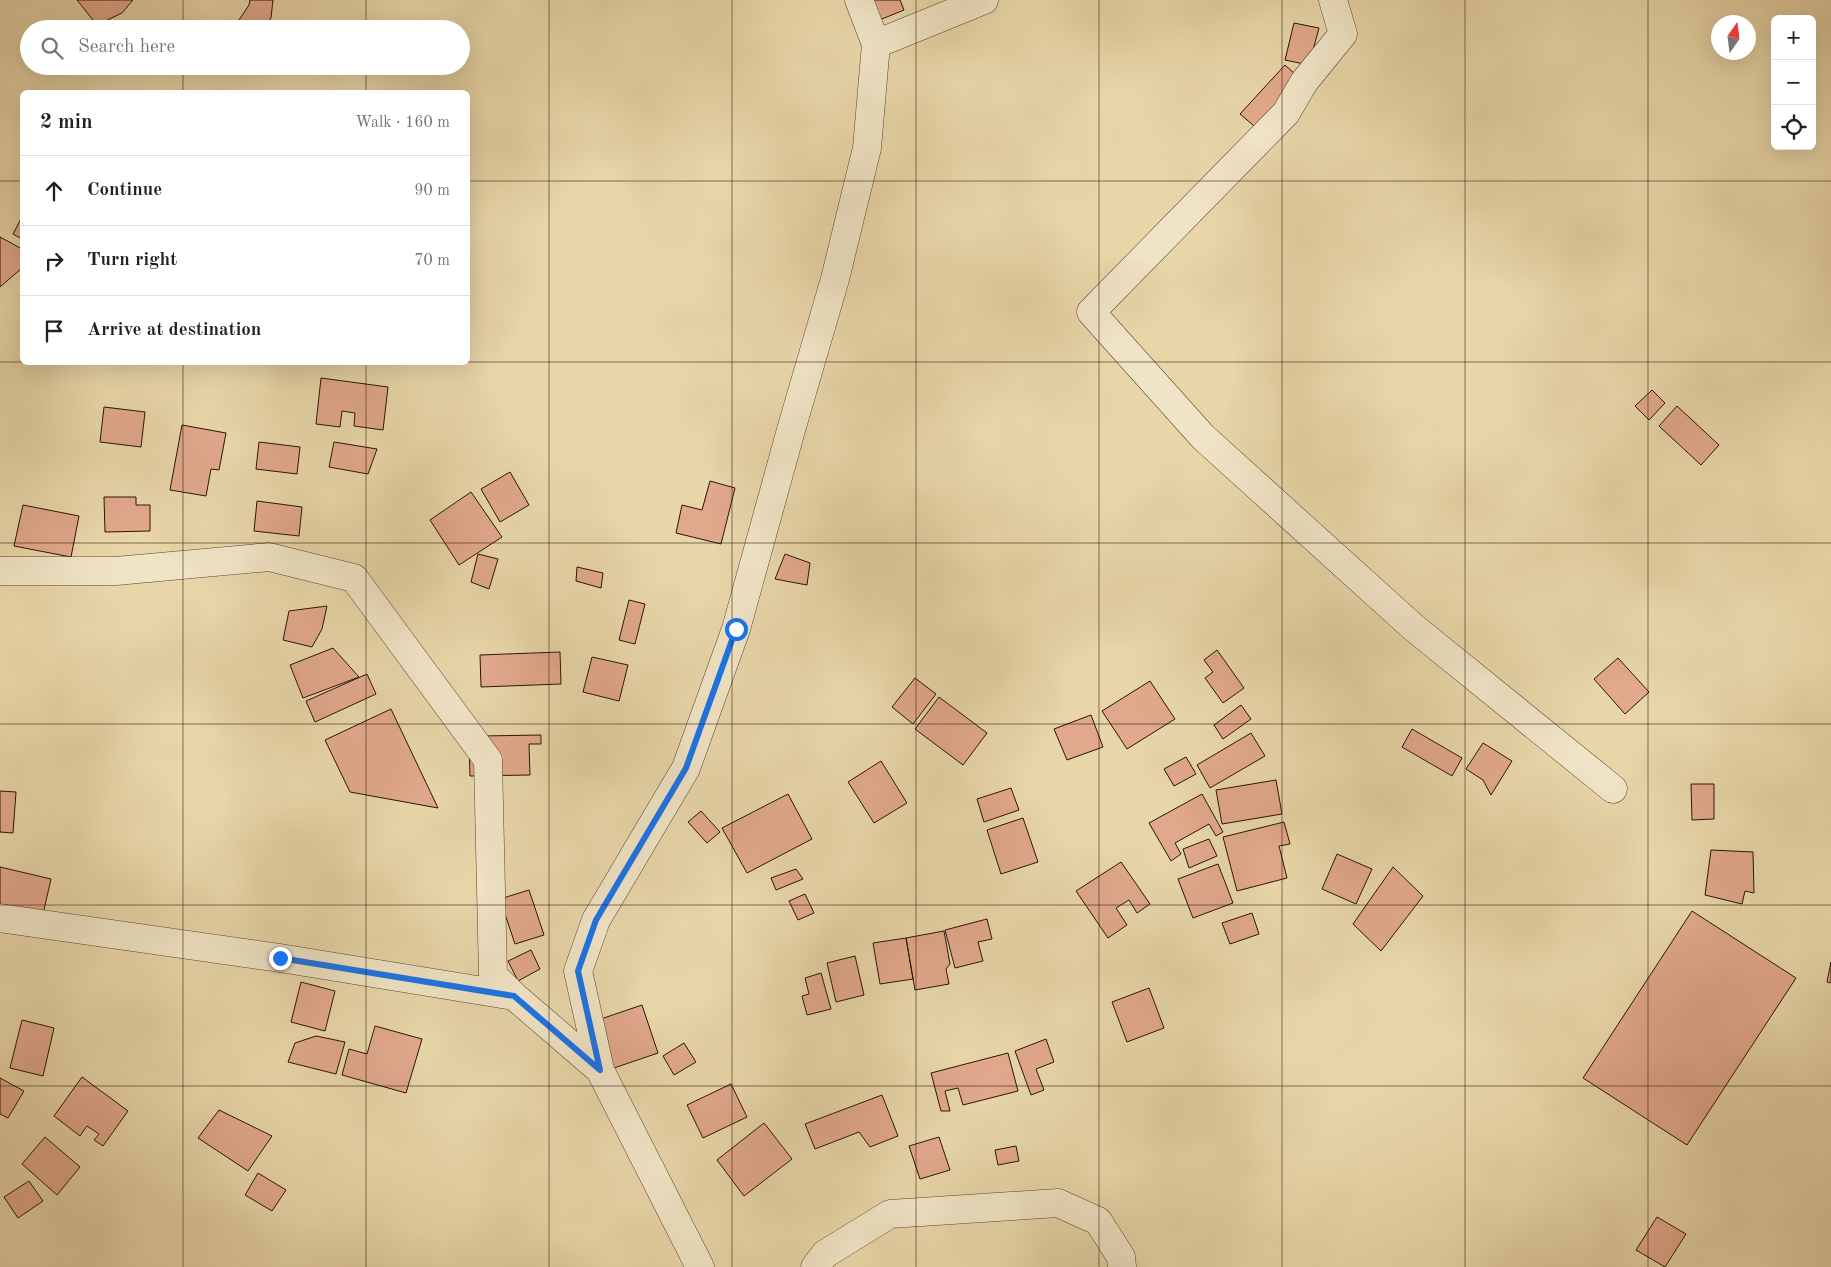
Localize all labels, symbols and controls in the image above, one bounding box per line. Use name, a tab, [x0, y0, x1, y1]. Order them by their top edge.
north arrow	[1711, 15, 1756, 60]
map controls	[1771, 15, 1816, 150]
button: +	[1771, 15, 1816, 60]
search box	[20, 20, 470, 75]
icon: search	[38, 34, 66, 62]
text: Search here	[78, 38, 175, 57]
button: −	[1771, 60, 1816, 105]
button: locate	[1771, 105, 1816, 150]
text: 2 min	[40, 112, 93, 133]
text: Walk · 160 m	[355, 115, 450, 131]
icon: ahead	[40, 177, 68, 205]
text: Continue	[87, 181, 162, 200]
text: 90 m	[414, 183, 450, 199]
icon: right	[40, 247, 68, 275]
text: Turn right	[87, 251, 177, 270]
text: 70 m	[414, 253, 450, 269]
icon: arrive	[40, 317, 68, 345]
text: Arrive at destination	[87, 321, 261, 340]
route start	[725, 618, 748, 641]
route end	[269, 947, 292, 970]

